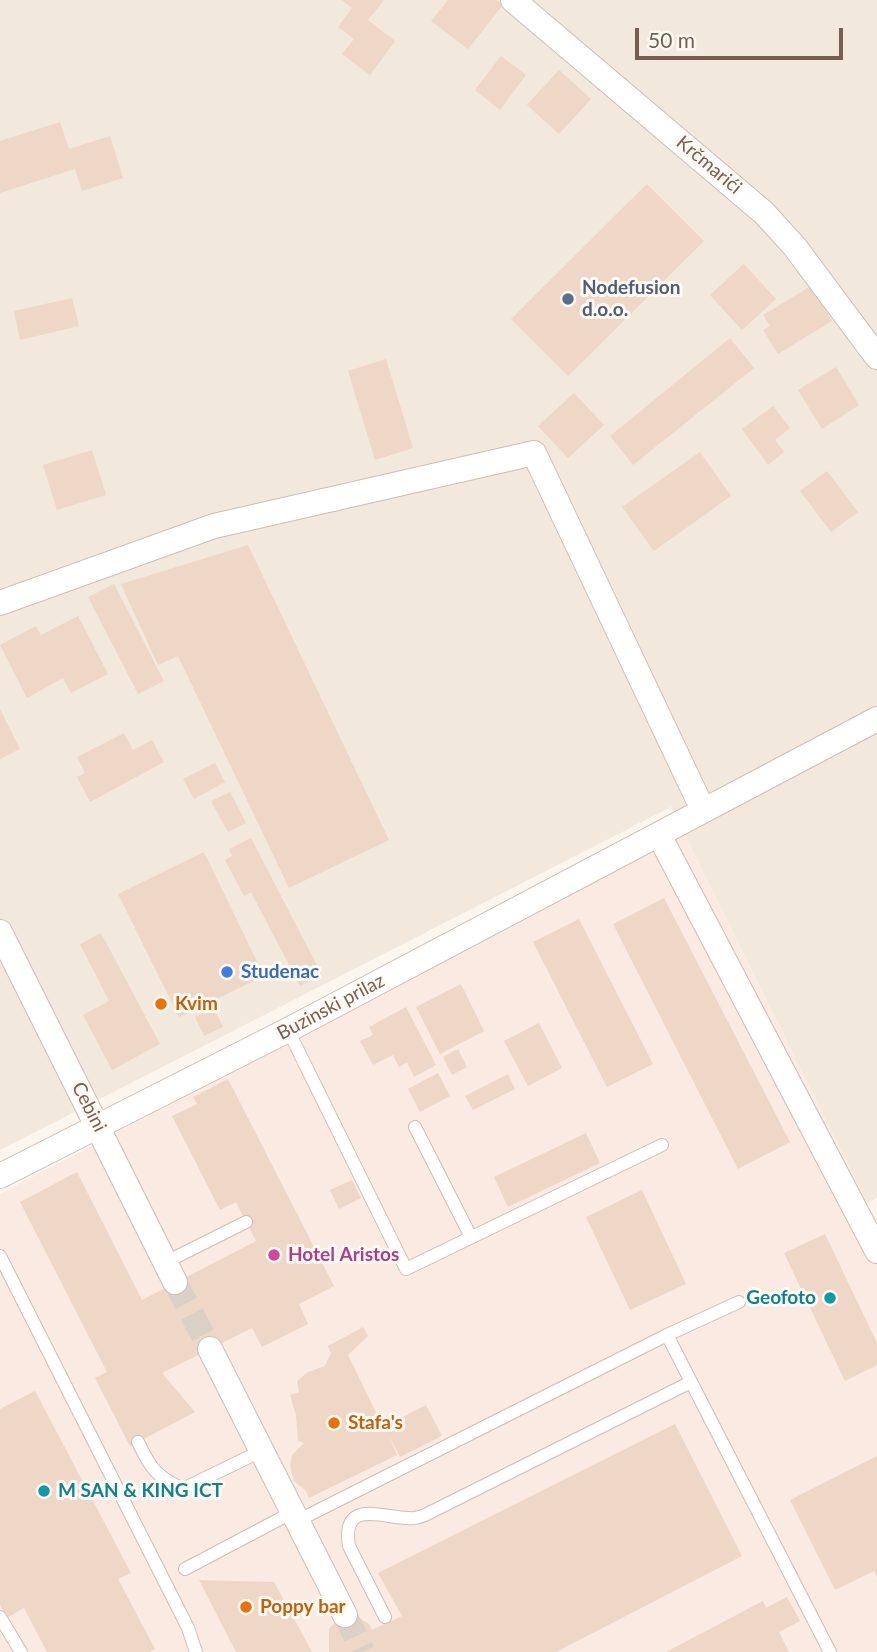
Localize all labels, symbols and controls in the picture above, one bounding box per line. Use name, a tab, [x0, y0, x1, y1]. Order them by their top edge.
scale bar	[639, 14, 847, 58]
text: 50 m	[648, 27, 695, 52]
street label: Krčmarići	[672, 131, 746, 199]
place label: Nodefusion d.o.o.	[582, 277, 680, 321]
marker: Nodefusion d.o.o.	[560, 291, 576, 307]
place label: Studenac	[241, 961, 319, 983]
marker: Studenac	[219, 964, 235, 980]
street label: Buzinski prilaz	[273, 969, 389, 1045]
place label: Kvim	[175, 993, 218, 1015]
marker: Kvim	[153, 996, 169, 1012]
street label: Cebini	[67, 1078, 111, 1136]
place label: Hotel Aristos	[288, 1244, 399, 1266]
marker: Hotel Aristos	[266, 1247, 282, 1263]
place label: Geofoto	[746, 1287, 816, 1309]
marker: Geofoto	[822, 1290, 838, 1306]
place label: Stafa's	[348, 1412, 403, 1434]
marker: Stafa's	[326, 1415, 342, 1431]
place label: M SAN & KING ICT	[58, 1480, 223, 1502]
marker: M SAN & KING ICT	[36, 1483, 52, 1499]
place label: Poppy bar	[260, 1596, 346, 1618]
marker: Poppy bar	[238, 1599, 254, 1615]

